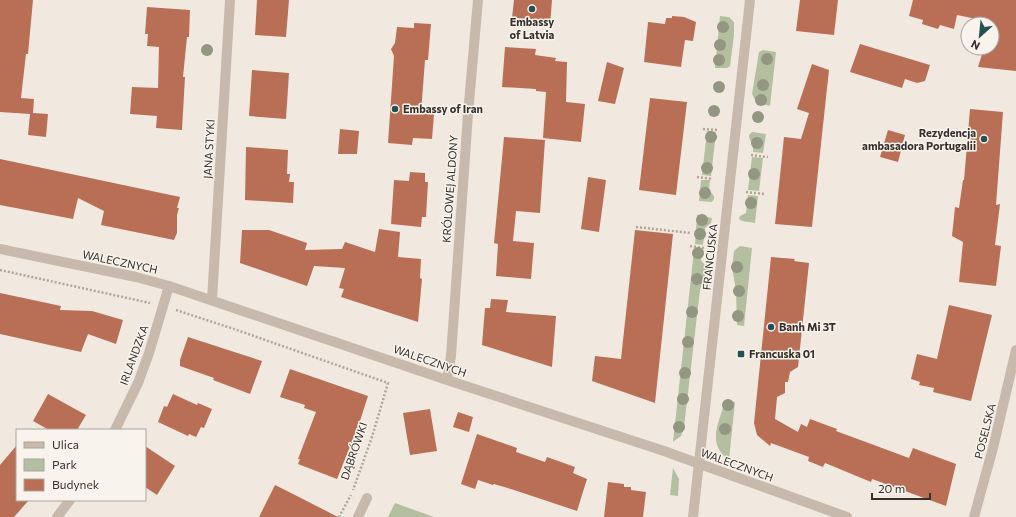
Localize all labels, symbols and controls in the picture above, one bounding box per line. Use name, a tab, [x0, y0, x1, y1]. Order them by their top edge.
marker: Embassy of Latvia	[527, 4, 537, 14]
place label: Embassy of Latvia	[510, 15, 555, 41]
north arrow	[960, 16, 1000, 56]
text: N	[969, 38, 982, 53]
place label: Embassy of Iran	[403, 102, 483, 115]
marker: Embassy of Iran	[390, 104, 400, 114]
street label: JANA STYKI	[200, 119, 218, 179]
place label: Rezydencja ambasadora Portugalii	[862, 126, 976, 152]
marker: Rezydencja ambasadora Portugalii	[979, 134, 989, 144]
street label: KRÓLOWEJ ALDONY	[438, 135, 461, 243]
street label: FRANCUSKA	[700, 223, 719, 291]
street label: WALECZNYCH	[81, 247, 159, 276]
place label: Banh Mi 3T	[779, 320, 836, 333]
marker: Banh Mi 3T	[766, 322, 776, 332]
street label: IRLANDZKA	[117, 323, 151, 387]
street label: WALECZNYCH	[392, 342, 468, 379]
place label: Francuska 01	[749, 347, 815, 360]
marker: Francuska 01	[736, 349, 746, 359]
street label: POSELSKA	[971, 401, 998, 460]
street label: DĄBRÓWKI	[337, 420, 369, 481]
legend	[16, 429, 146, 501]
text: Ulica	[52, 437, 79, 451]
street label: WALECZNYCH	[699, 445, 775, 484]
text: Park	[52, 457, 78, 471]
scale bar	[872, 475, 930, 501]
text: Budynek	[52, 477, 100, 491]
text: 20 m	[878, 481, 905, 495]

